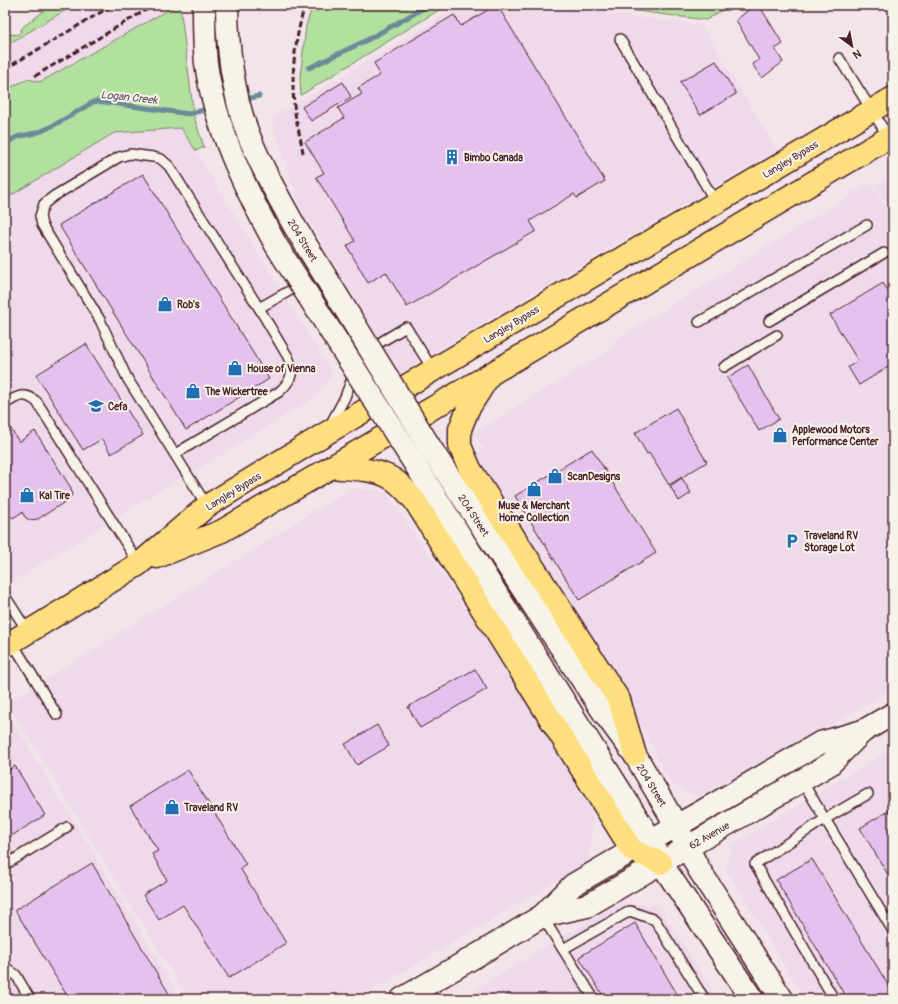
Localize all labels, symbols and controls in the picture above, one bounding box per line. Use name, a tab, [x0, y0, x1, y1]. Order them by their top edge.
north arrow	[832, 26, 872, 66]
text: N	[850, 47, 864, 62]
water label: Logan Creek	[100, 88, 159, 107]
street label: Langley Bypass	[761, 138, 821, 181]
building icon: Bimbo Canada	[443, 148, 461, 166]
place label: Bimbo Canada	[464, 152, 523, 164]
street label: 204 Street	[285, 217, 320, 265]
shop icon: Rob's	[156, 295, 174, 313]
place label: Rob's	[177, 299, 200, 311]
street label: Langley Bypass	[482, 303, 542, 346]
shop icon: House of Vienna	[226, 359, 244, 377]
place label: House of Vienna	[247, 363, 316, 375]
shop icon: The Wickertree	[184, 382, 202, 400]
place label: The Wickertree	[204, 386, 269, 398]
school or university icon: Cefa	[87, 397, 105, 415]
place label: Cefa	[108, 401, 128, 413]
place label: Applewood Motors Performance Center	[792, 424, 879, 448]
shop icon: Applewood Motors Performance Center	[771, 426, 789, 444]
shop icon: ScanDesigns	[546, 467, 564, 485]
street label: Langley Bypass	[204, 470, 264, 514]
place label: ScanDesigns	[567, 471, 621, 483]
shop icon: Muse & Merchant Home Collection	[525, 480, 543, 498]
shop icon: Kal Tire	[18, 486, 36, 504]
place label: Kal Tire	[39, 490, 71, 502]
street label: 204 Street	[455, 492, 492, 540]
place label: Muse & Merchant Home Collection	[498, 500, 571, 524]
place label: Traveland RV Storage Lot	[803, 530, 858, 554]
parking icon: Traveland RV Storage Lot	[783, 532, 801, 550]
street label: 204 Street	[634, 762, 669, 810]
shop icon: Traveland RV	[163, 798, 181, 816]
place label: Traveland RV	[183, 802, 238, 814]
street label: 62 Avenue	[687, 820, 732, 852]

